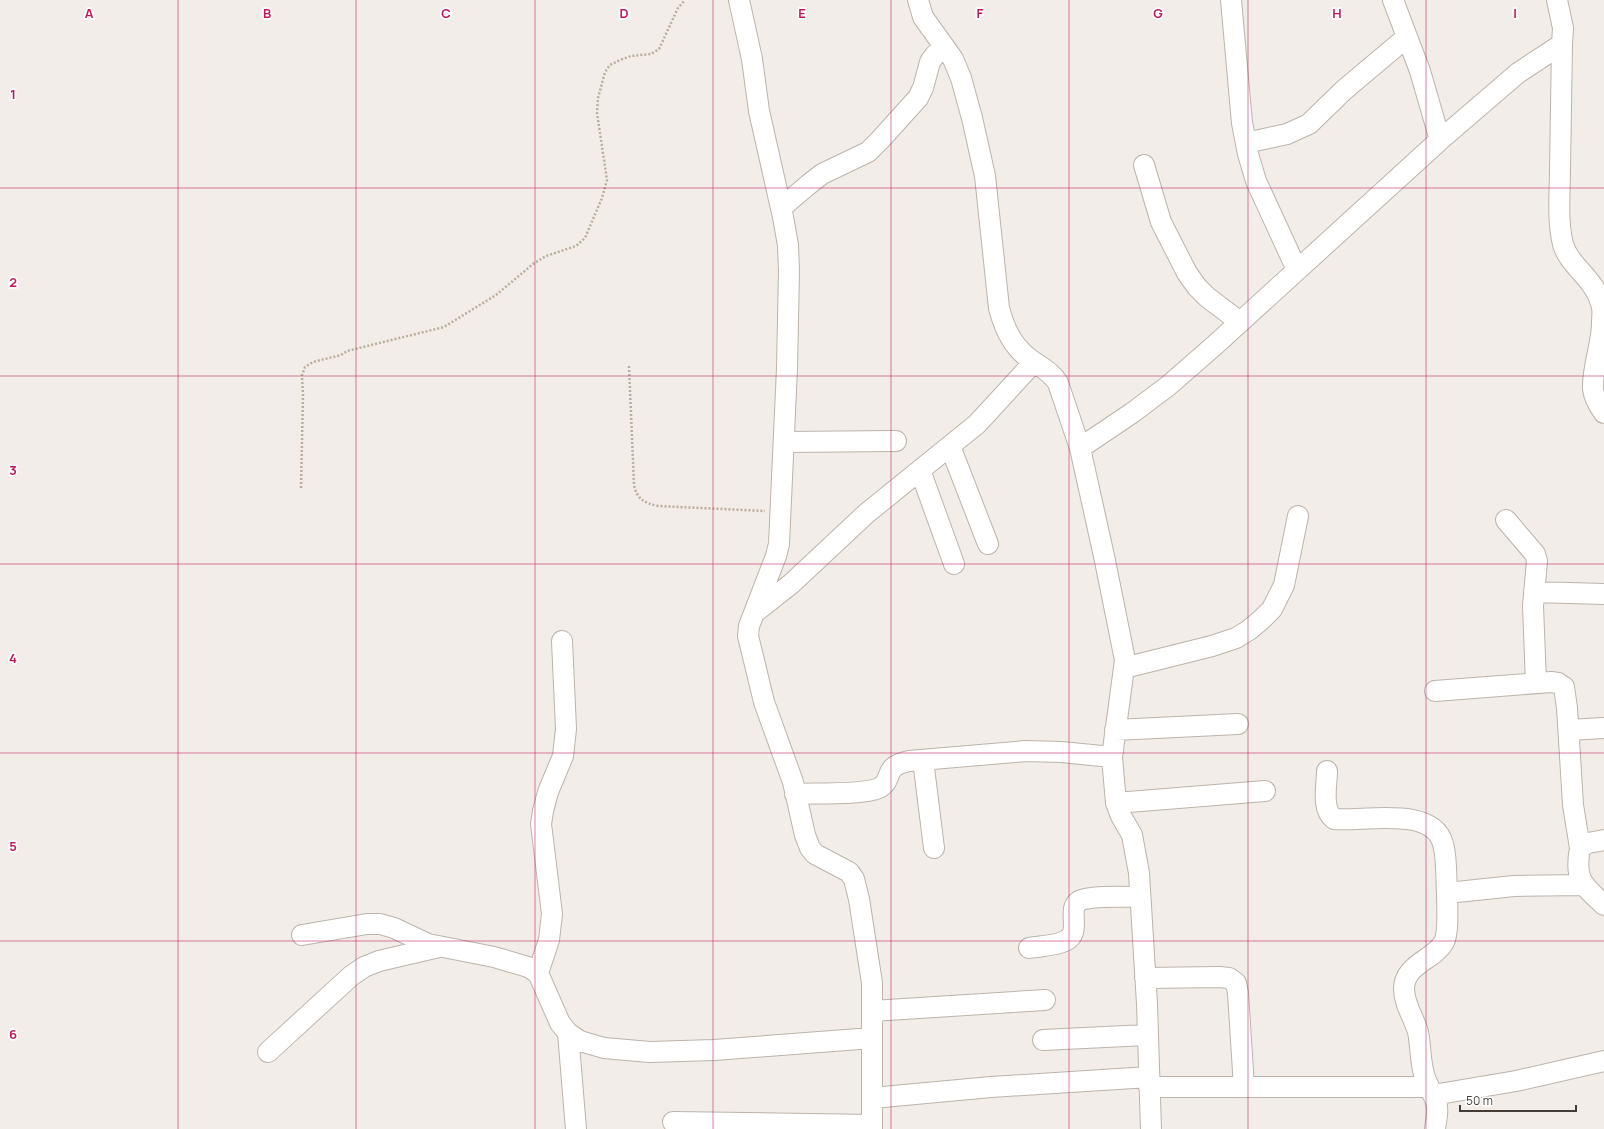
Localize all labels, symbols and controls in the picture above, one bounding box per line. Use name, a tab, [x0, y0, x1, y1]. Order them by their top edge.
text: A	[85, 4, 94, 22]
text: B	[263, 4, 271, 22]
text: C	[441, 4, 451, 22]
text: D	[619, 4, 629, 22]
text: E	[798, 4, 806, 22]
text: F	[977, 4, 984, 22]
text: G	[1153, 4, 1163, 22]
text: H	[1332, 4, 1342, 22]
text: I	[1513, 4, 1517, 22]
text: 1	[10, 85, 16, 103]
text: 2	[9, 273, 17, 291]
text: 3	[9, 461, 17, 479]
text: 4	[9, 649, 17, 667]
text: 5	[9, 837, 17, 855]
text: 6	[9, 1025, 17, 1043]
scale bar	[1460, 1087, 1576, 1113]
text: 50 m	[1466, 1092, 1493, 1109]

